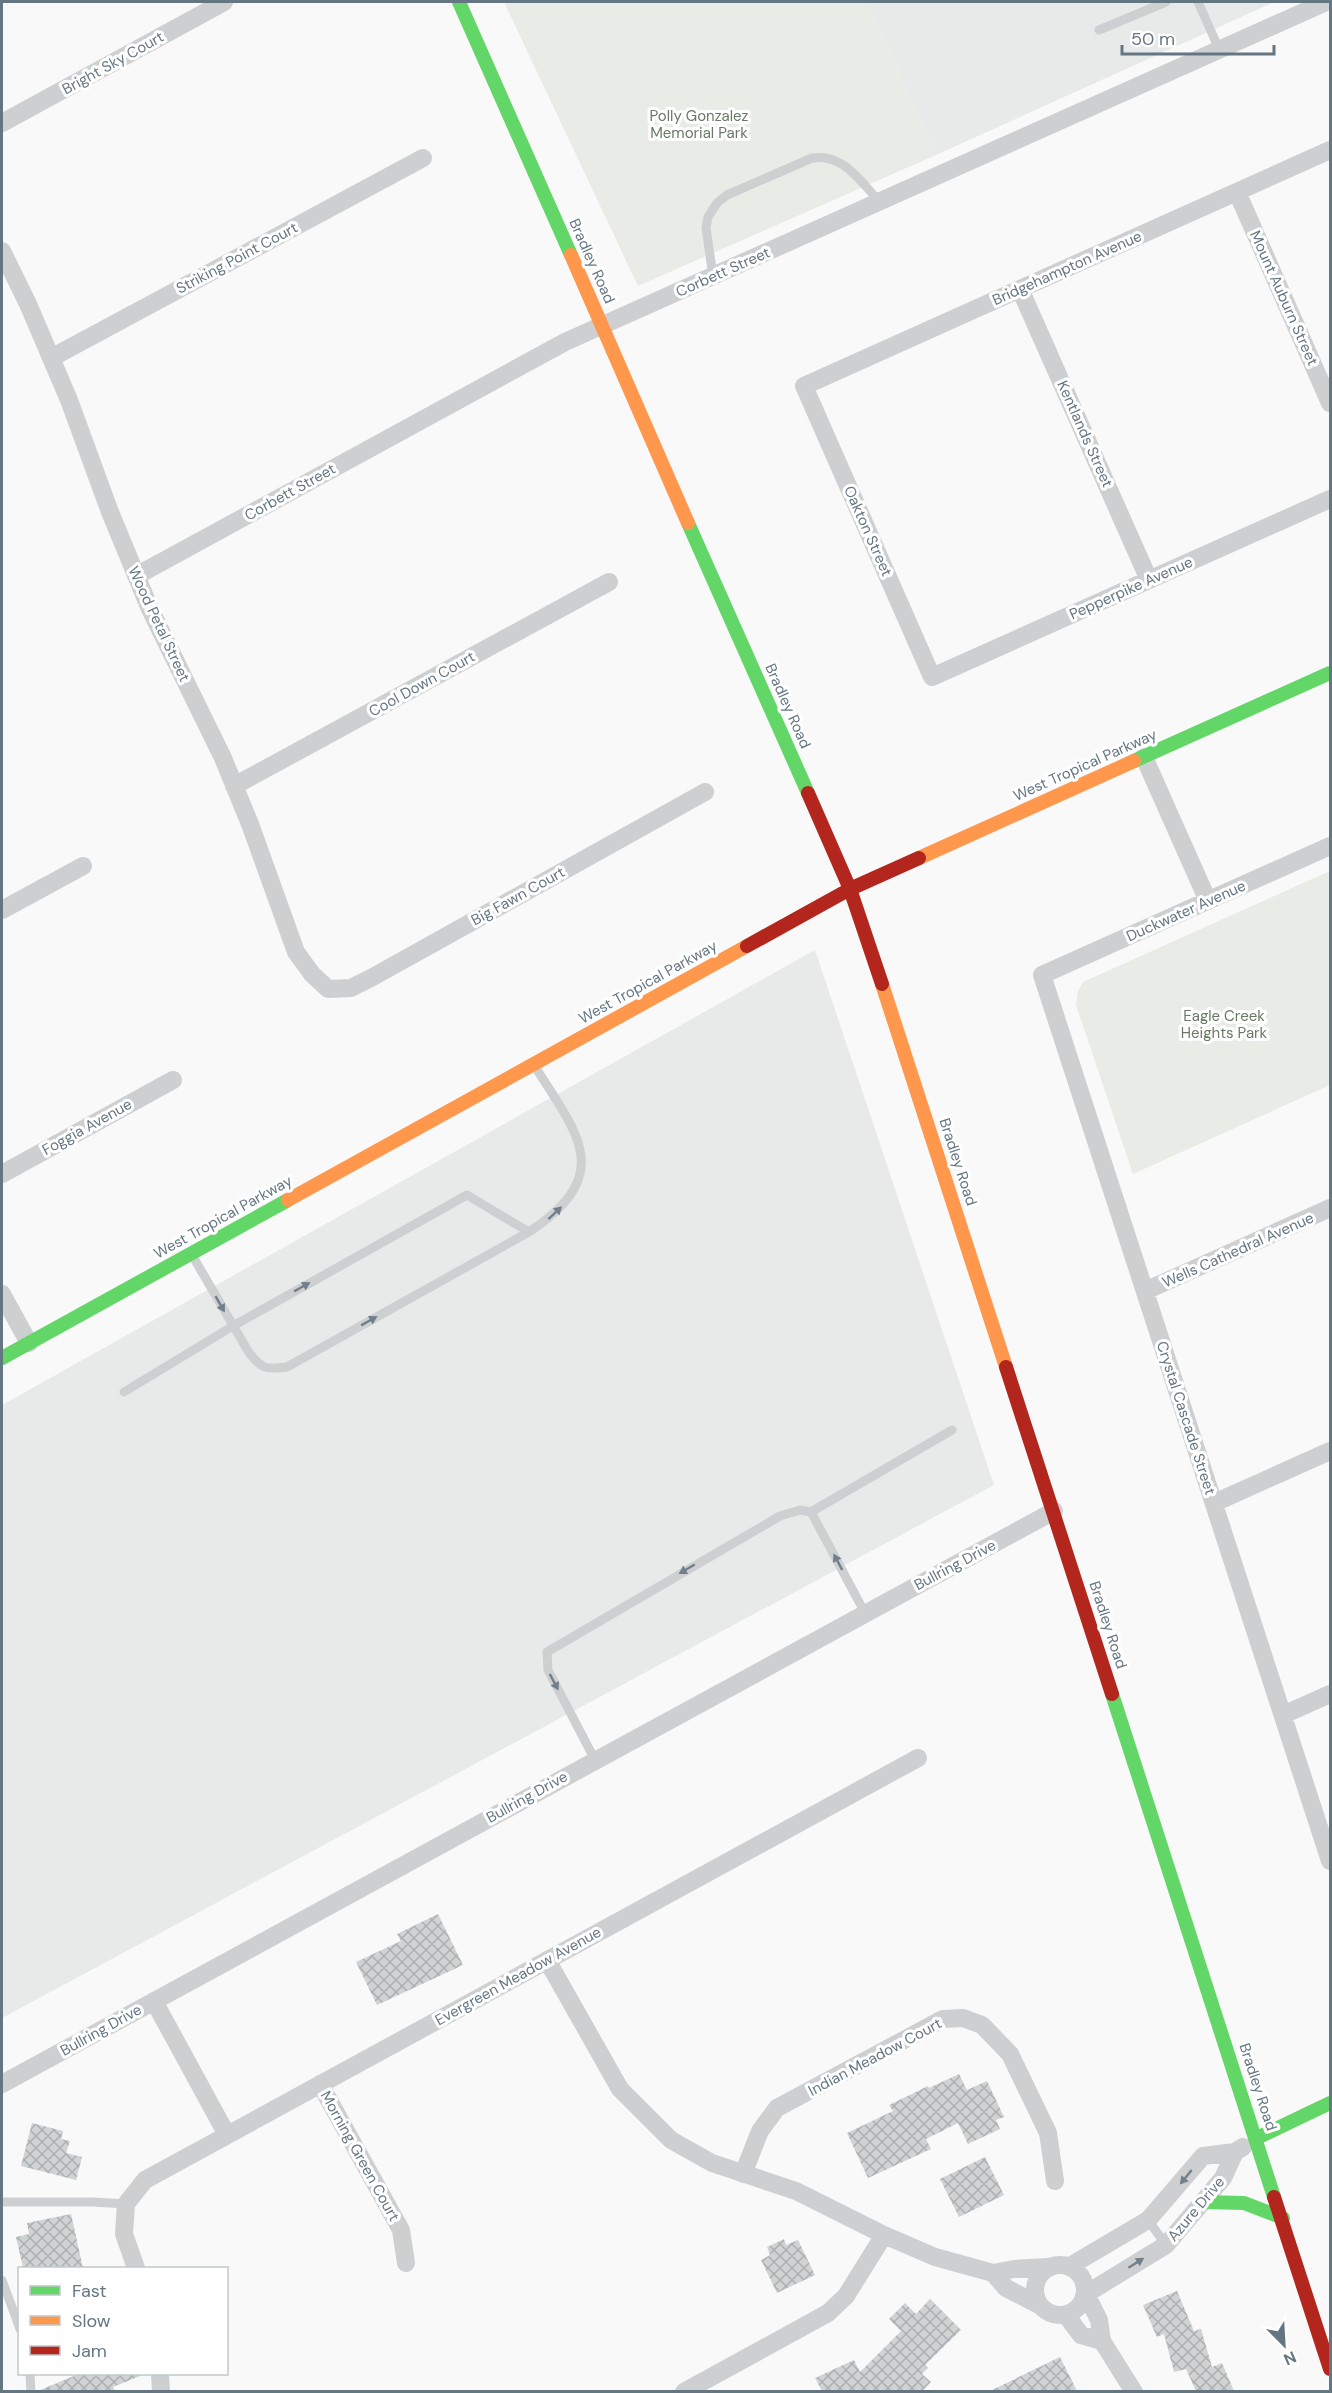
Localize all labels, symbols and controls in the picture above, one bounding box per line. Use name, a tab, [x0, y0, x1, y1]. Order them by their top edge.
scale bar	[1122, 18, 1274, 56]
street label: Bright Sky Court	[59, 27, 168, 99]
text: 50 m	[1131, 27, 1175, 51]
park label: Polly Gonzalez Memorial Park	[650, 106, 749, 143]
street label: Bradley Road	[564, 215, 620, 307]
street label: Striking Point Court	[173, 217, 301, 298]
street label: Bridgehampton Avenue	[989, 226, 1145, 310]
street label: Mount Auburn Street	[1245, 227, 1323, 369]
street label: Corbett Street	[673, 242, 773, 302]
street label: Kentlands Street	[1053, 377, 1118, 491]
street label: Corbett Street	[241, 459, 339, 525]
street label: Oakton Street	[839, 483, 897, 579]
street label: Pepperpike Avenue	[1066, 552, 1196, 624]
street label: Wood Petal Street	[123, 563, 195, 685]
street label: Cool Down Court	[365, 646, 479, 721]
street label: Bradley Road	[760, 660, 816, 752]
street label: West Tropical Parkway	[1010, 724, 1161, 806]
street label: Big Fawn Court	[468, 862, 569, 930]
street label: Duckwater Avenue	[1123, 876, 1249, 946]
street label: West Tropical Parkway	[575, 935, 721, 1028]
park label: Eagle Creek Heights Park	[1181, 1006, 1268, 1043]
street label: Foggia Avenue	[39, 1094, 135, 1160]
street label: Bradley Road	[934, 1116, 982, 1208]
street label: West Tropical Parkway	[150, 1170, 296, 1263]
one-way arrow	[547, 1206, 562, 1220]
street label: Wells Cathedral Avenue	[1159, 1208, 1317, 1292]
one-way arrow	[294, 1283, 311, 1293]
one-way arrow	[215, 1296, 226, 1312]
one-way arrow	[360, 1317, 377, 1327]
street label: Crystal Cascade Street	[1152, 1339, 1220, 1497]
street label: Bullring Drive	[911, 1535, 999, 1595]
one-way arrow	[833, 1553, 843, 1570]
one-way arrow	[678, 1564, 695, 1574]
street label: Bradley Road	[1084, 1579, 1132, 1671]
one-way arrow	[549, 1674, 559, 1691]
street label: Bullring Drive	[483, 1766, 571, 1828]
street label: Evergreen Meadow Avenue	[431, 1922, 605, 2030]
street label: Bullring Drive	[57, 1999, 145, 2061]
street label: Indian Meadow Court	[805, 2013, 945, 2101]
street label: Bradley Road	[1234, 2041, 1282, 2133]
street label: Morning Green Court	[316, 2087, 404, 2225]
one-way arrow	[1180, 2169, 1193, 2185]
street label: Azure Drive	[1163, 2172, 1229, 2246]
one-way arrow	[1127, 2258, 1144, 2269]
legend	[18, 2267, 228, 2375]
text: Fast	[72, 2279, 107, 2303]
text: Slow	[72, 2309, 111, 2333]
north arrow	[1254, 2315, 1314, 2375]
text: Jam	[72, 2339, 107, 2363]
text: N	[1280, 2346, 1299, 2370]

